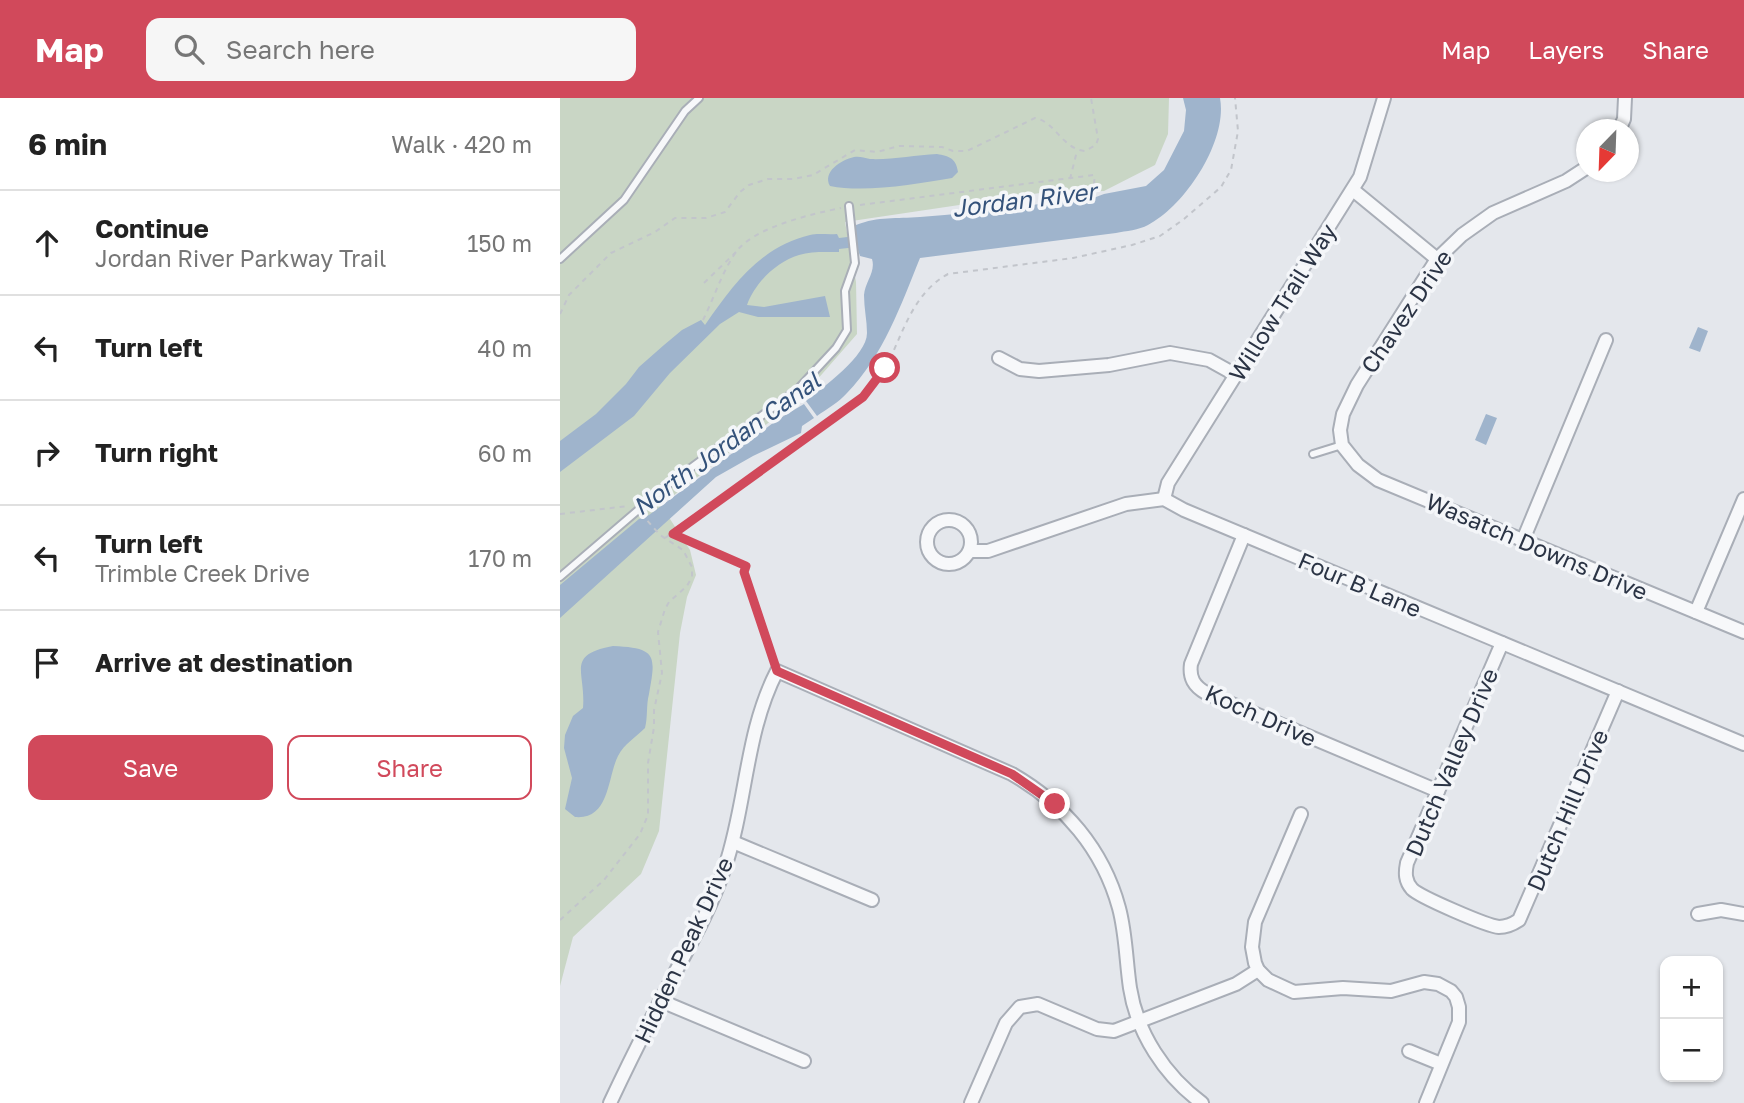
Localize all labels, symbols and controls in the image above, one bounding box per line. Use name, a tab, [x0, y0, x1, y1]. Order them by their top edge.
search box	[146, 18, 636, 81]
text: Map	[35, 30, 104, 69]
icon: search	[170, 30, 208, 68]
text: Search here	[226, 34, 375, 65]
text: Map	[1441, 35, 1490, 64]
text: Layers	[1528, 35, 1604, 64]
text: Share	[1642, 35, 1709, 64]
north arrow	[1576, 119, 1639, 182]
text: 6 min	[28, 126, 107, 162]
text: Walk · 420 m	[391, 130, 532, 158]
water label: Jordan River	[950, 175, 1101, 222]
text: Continue	[95, 213, 209, 244]
street label: Willow Trail Way	[1222, 218, 1342, 386]
icon: ahead	[28, 224, 66, 262]
text: 150 m	[467, 229, 532, 257]
text: Jordan River Parkway Trail	[95, 244, 386, 272]
street label: Chavez Drive	[1355, 244, 1457, 378]
icon: left	[28, 329, 66, 367]
text: Turn left	[95, 332, 203, 363]
text: 40 m	[478, 334, 532, 362]
route start	[869, 352, 900, 383]
water label: North Jordan Canal	[627, 364, 826, 521]
icon: right	[28, 434, 66, 472]
text: Turn right	[95, 437, 218, 468]
text: 60 m	[478, 439, 532, 467]
street label: Wasatch Downs Drive	[1422, 487, 1652, 605]
text: Turn left	[95, 528, 203, 559]
icon: left	[28, 539, 66, 577]
text: 170 m	[468, 544, 532, 572]
street label: Four B Lane	[1294, 546, 1426, 622]
text: Trimble Creek Drive	[95, 559, 310, 587]
icon: arrive	[28, 644, 66, 682]
text: Arrive at destination	[95, 647, 353, 678]
street label: Dutch Valley Drive	[1399, 664, 1503, 860]
street label: Koch Drive	[1201, 678, 1321, 752]
street label: Dutch Hill Drive	[1520, 725, 1614, 895]
button: Save	[28, 735, 273, 800]
button: Share	[287, 735, 532, 800]
route end	[1039, 788, 1070, 819]
street label: Hidden Peak Drive	[628, 853, 738, 1047]
map controls	[1660, 956, 1723, 1082]
button: +	[1660, 956, 1723, 1019]
button: −	[1660, 1019, 1723, 1082]

